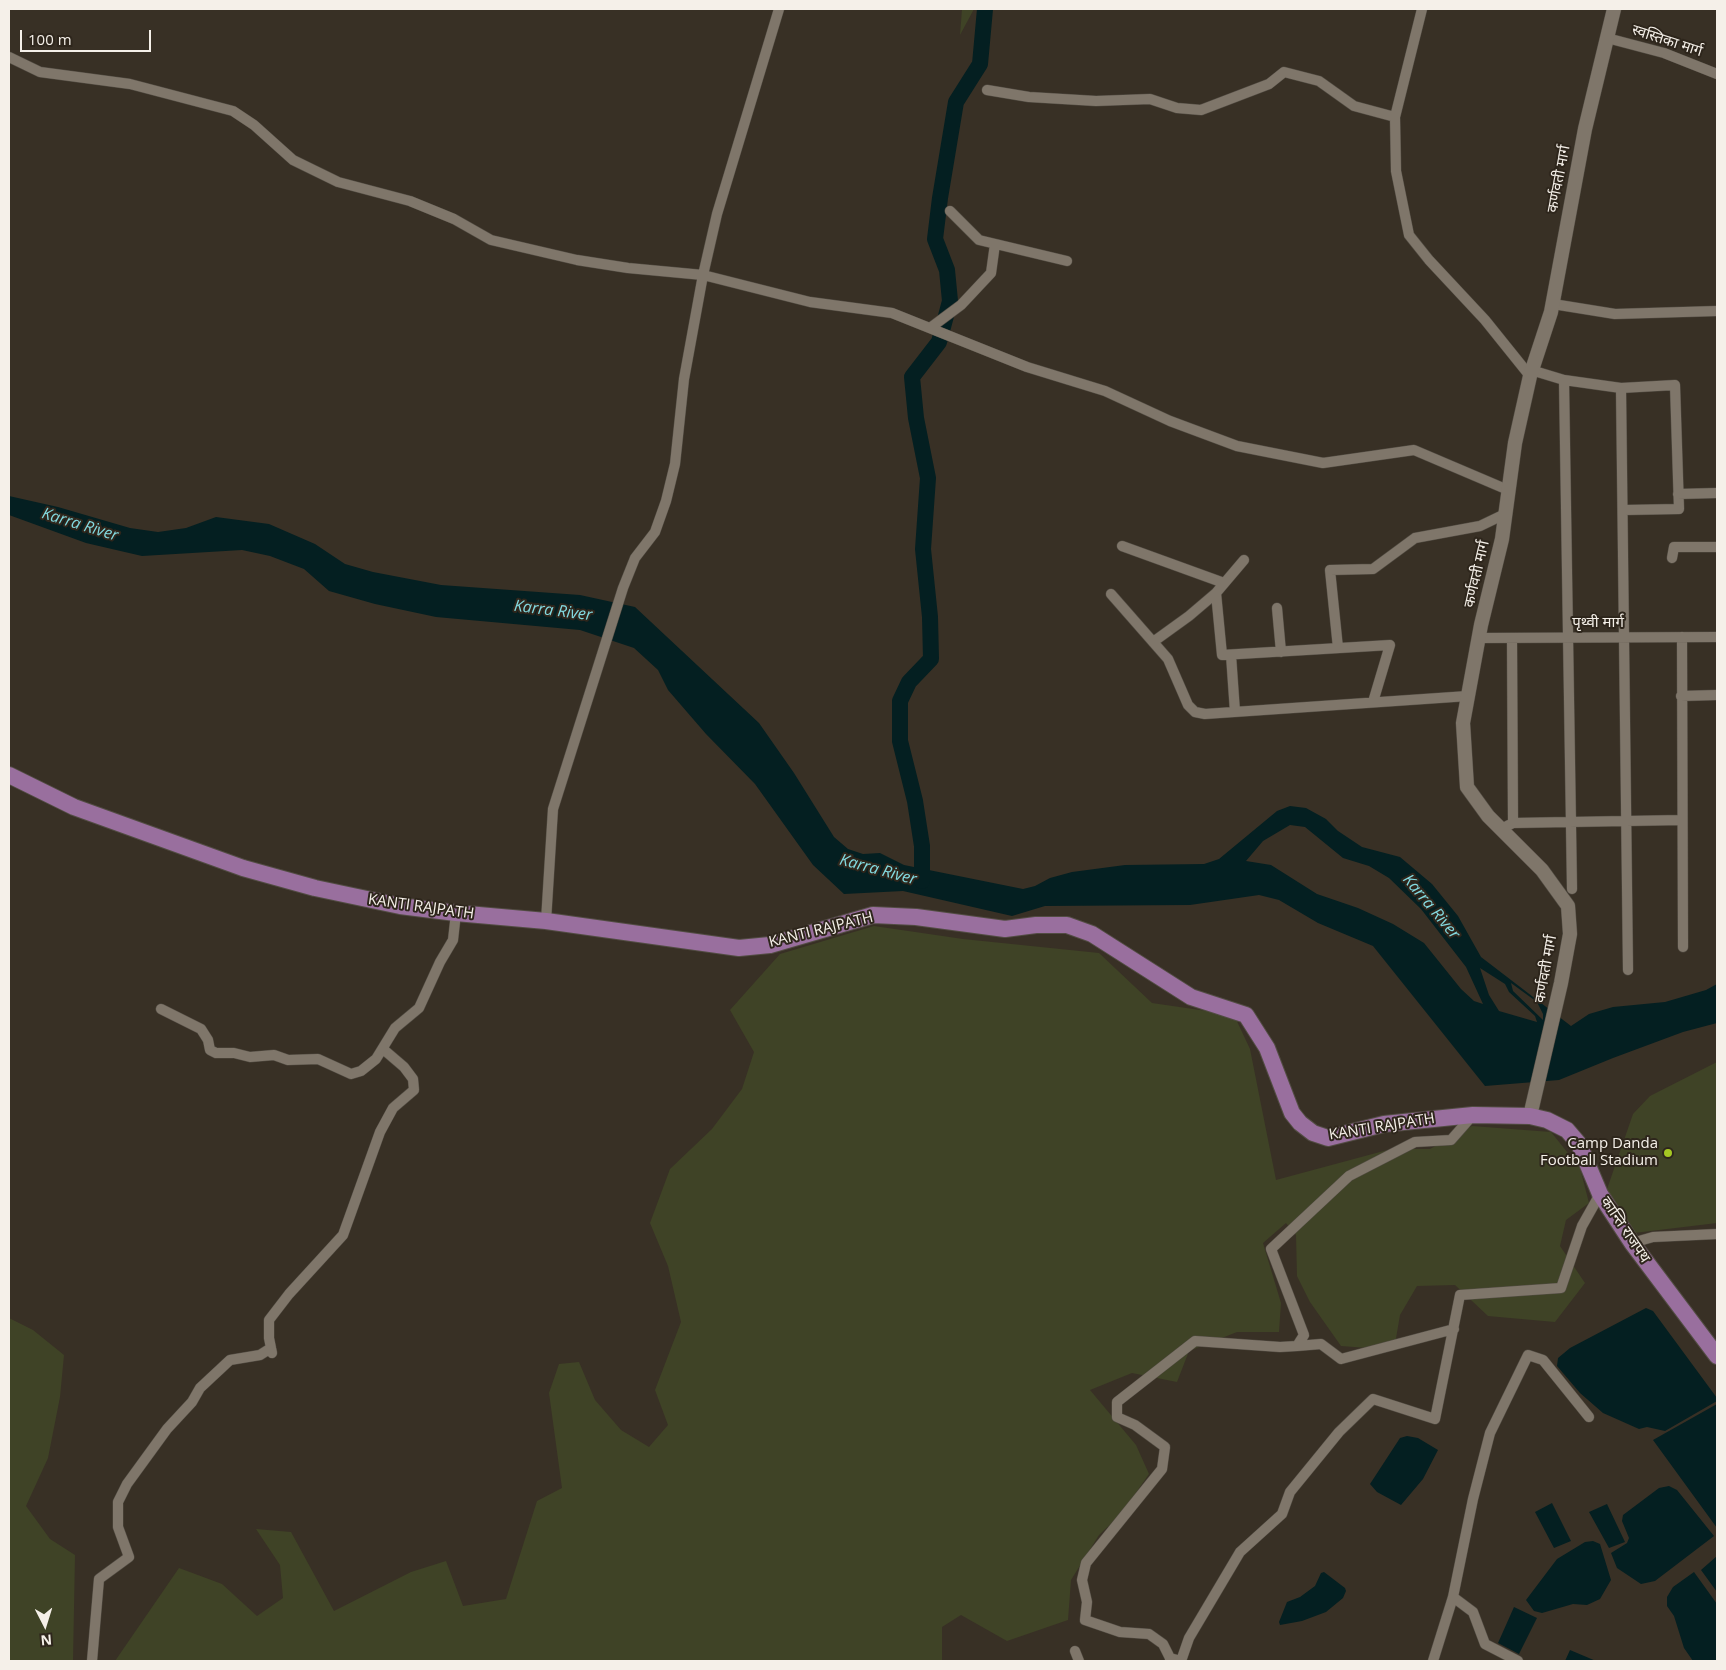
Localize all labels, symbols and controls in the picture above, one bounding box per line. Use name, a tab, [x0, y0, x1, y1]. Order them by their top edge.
scale bar	[22, 20, 154, 52]
street label: स्वस्तिका मार्ग	[1629, 21, 1705, 61]
text: 100 m	[28, 29, 72, 49]
street label: कर्णवती मार्ग	[1544, 144, 1574, 214]
water label: Karra River	[40, 504, 120, 546]
street label: कर्णवती मार्ग	[1461, 539, 1493, 609]
water label: Karra River	[513, 597, 593, 625]
street label: पृथ्वी मार्ग	[1572, 614, 1624, 632]
water label: Karra River	[838, 851, 918, 889]
water label: Karra River	[1398, 871, 1464, 943]
street label: KANTI RAJPATH	[367, 891, 475, 923]
street label: KANTI RAJPATH	[767, 908, 875, 952]
street label: कर्णवती मार्ग	[1531, 934, 1561, 1004]
street label: KANTI RAJPATH	[1328, 1110, 1436, 1144]
place label: Camp Danda Football Stadium	[1540, 1135, 1658, 1170]
marker: Camp Danda Football Stadium	[1662, 1147, 1674, 1159]
street label: कान्ति राजपथ	[1596, 1194, 1654, 1266]
north arrow	[20, 1600, 70, 1650]
text: N	[40, 1630, 53, 1650]

